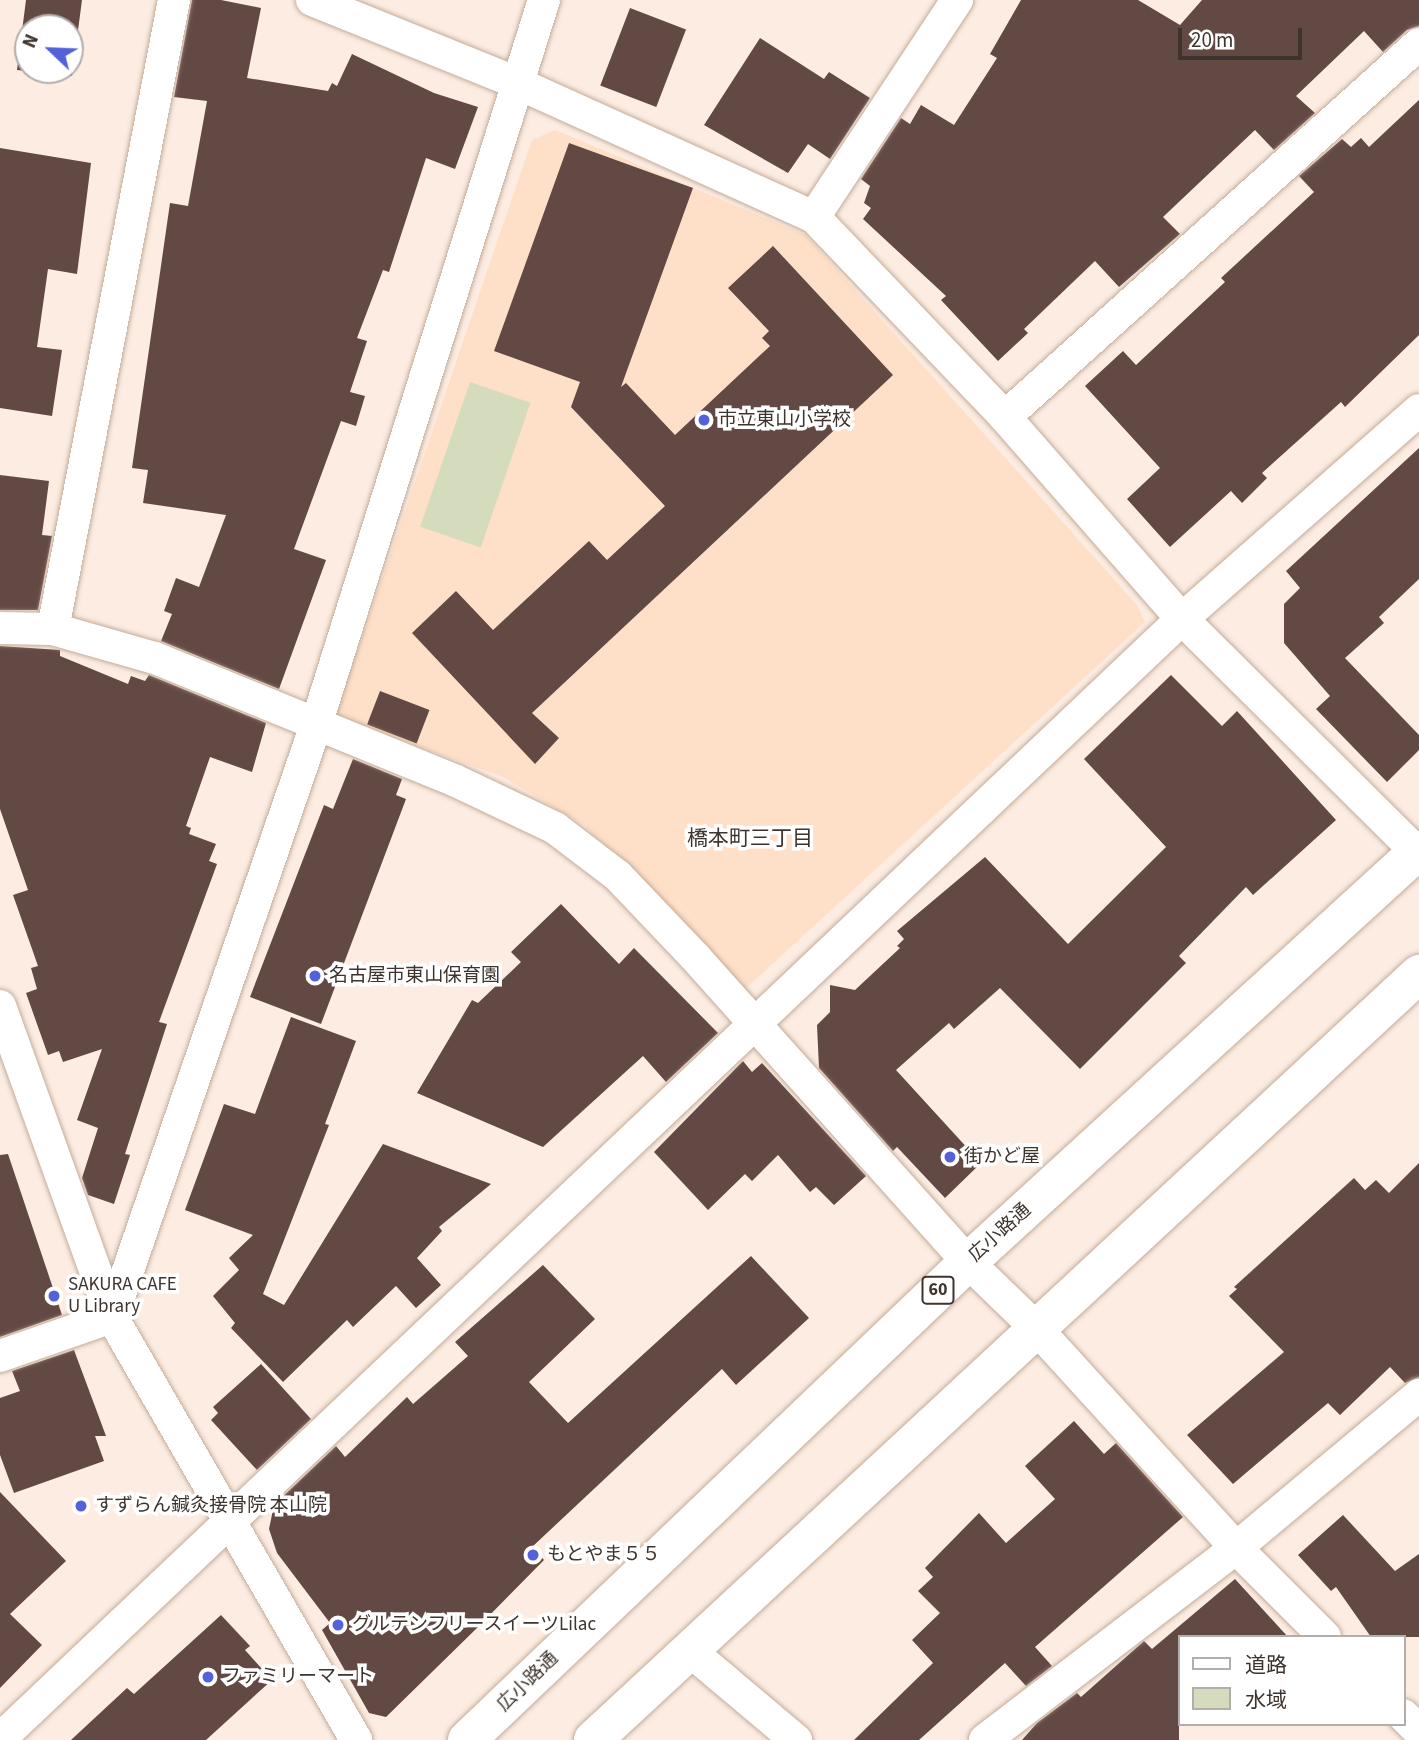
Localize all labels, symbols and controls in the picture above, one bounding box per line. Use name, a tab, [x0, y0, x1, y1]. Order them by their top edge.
north arrow	[14, 14, 84, 84]
scale bar	[1181, 14, 1305, 58]
text: 20 m	[1191, 25, 1233, 55]
text: N	[16, 30, 46, 52]
place label: 市立東山小学校	[718, 409, 851, 431]
marker: 市立東山小学校	[696, 412, 712, 428]
district label: 橋本町三丁目	[687, 825, 813, 851]
place label: 名古屋市東山保育園	[329, 965, 500, 987]
marker: 名古屋市東山保育園	[307, 968, 323, 984]
place label: 街かど屋	[964, 1146, 1040, 1168]
marker: 街かど屋	[942, 1149, 958, 1165]
street label: 広小路通	[964, 1199, 1036, 1267]
place label: SAKURA CAFE U Library	[68, 1274, 177, 1318]
road number: 60	[920, 1275, 956, 1304]
marker: SAKURA CAFE U Library	[46, 1288, 62, 1304]
place label: すずらん鍼灸接骨院 本山院	[95, 1495, 327, 1517]
marker: すずらん鍼灸接骨院 本山院	[73, 1498, 89, 1514]
place label: もとやま５５	[547, 1544, 661, 1566]
marker: もとやま５５	[525, 1547, 541, 1563]
place label: グルテンフリースイーツLilac	[352, 1614, 598, 1636]
marker: グルテンフリースイーツLilac	[330, 1617, 346, 1633]
legend	[1178, 1635, 1405, 1726]
street label: 広小路通	[493, 1647, 563, 1717]
text: 道路	[1245, 1650, 1287, 1680]
place label: ファミリーマート	[222, 1666, 374, 1688]
marker: ファミリーマート	[200, 1669, 216, 1685]
text: 水域	[1245, 1685, 1287, 1715]

